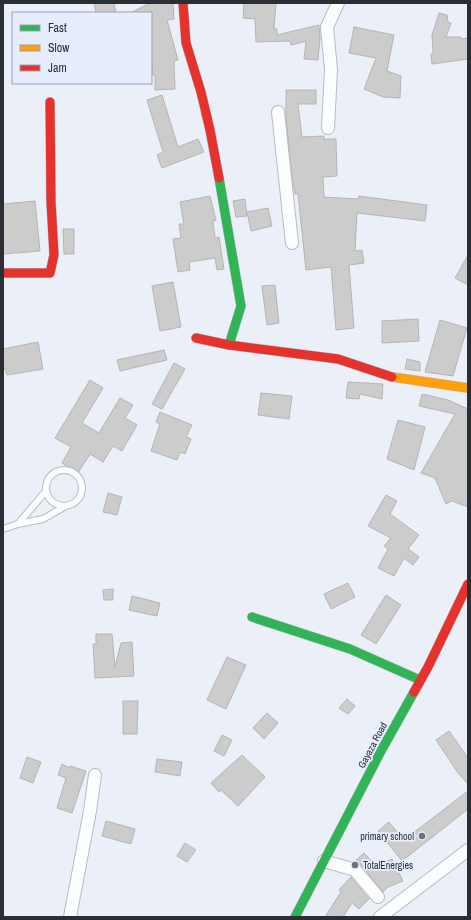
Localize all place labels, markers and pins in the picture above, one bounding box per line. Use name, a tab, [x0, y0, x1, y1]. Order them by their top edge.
place label: primary school	[360, 830, 414, 843]
marker: primary school	[417, 831, 427, 841]
place label: TotalEnergies	[363, 859, 413, 872]
marker: TotalEnergies	[350, 860, 360, 870]

